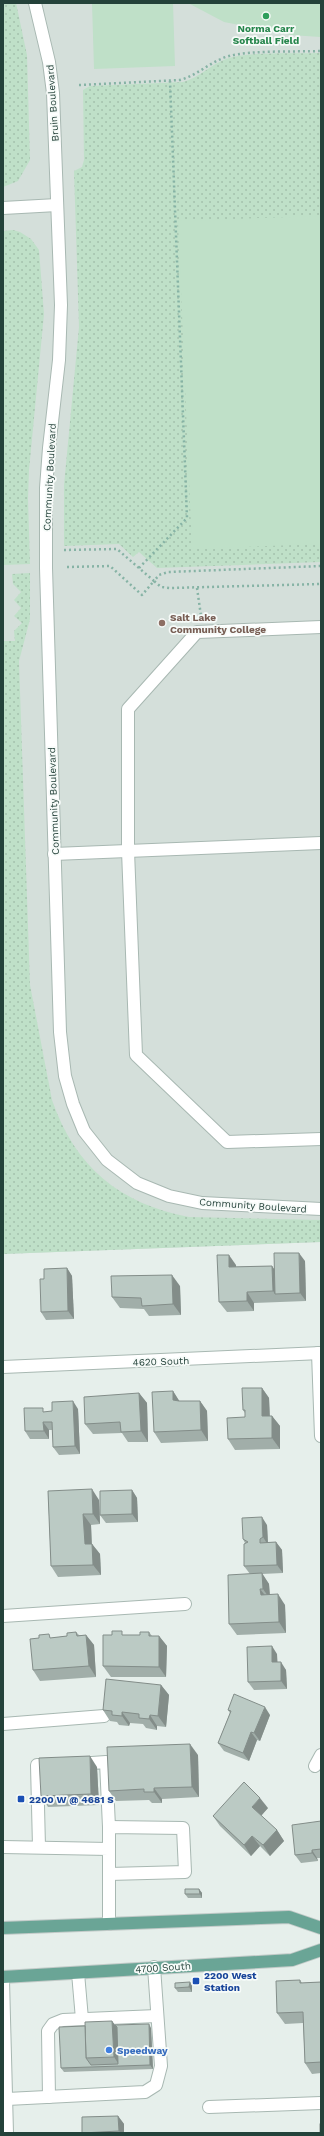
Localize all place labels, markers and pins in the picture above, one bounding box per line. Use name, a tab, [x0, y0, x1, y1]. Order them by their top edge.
marker: Norma Carr Softball Field	[261, 11, 271, 21]
place label: Norma Carr Softball Field	[233, 23, 299, 46]
place label: Salt Lake Community College	[170, 612, 266, 635]
marker: Salt Lake Community College	[157, 618, 167, 628]
marker: 2200 W @ 4681 S	[16, 1794, 26, 1804]
place label: 2200 W @ 4681 S	[29, 1794, 114, 1805]
place label: 2200 West Station	[204, 1970, 257, 1993]
marker: 2200 West Station	[191, 1976, 201, 1986]
marker: Speedway	[104, 2045, 114, 2055]
place label: Speedway	[117, 2045, 168, 2056]

